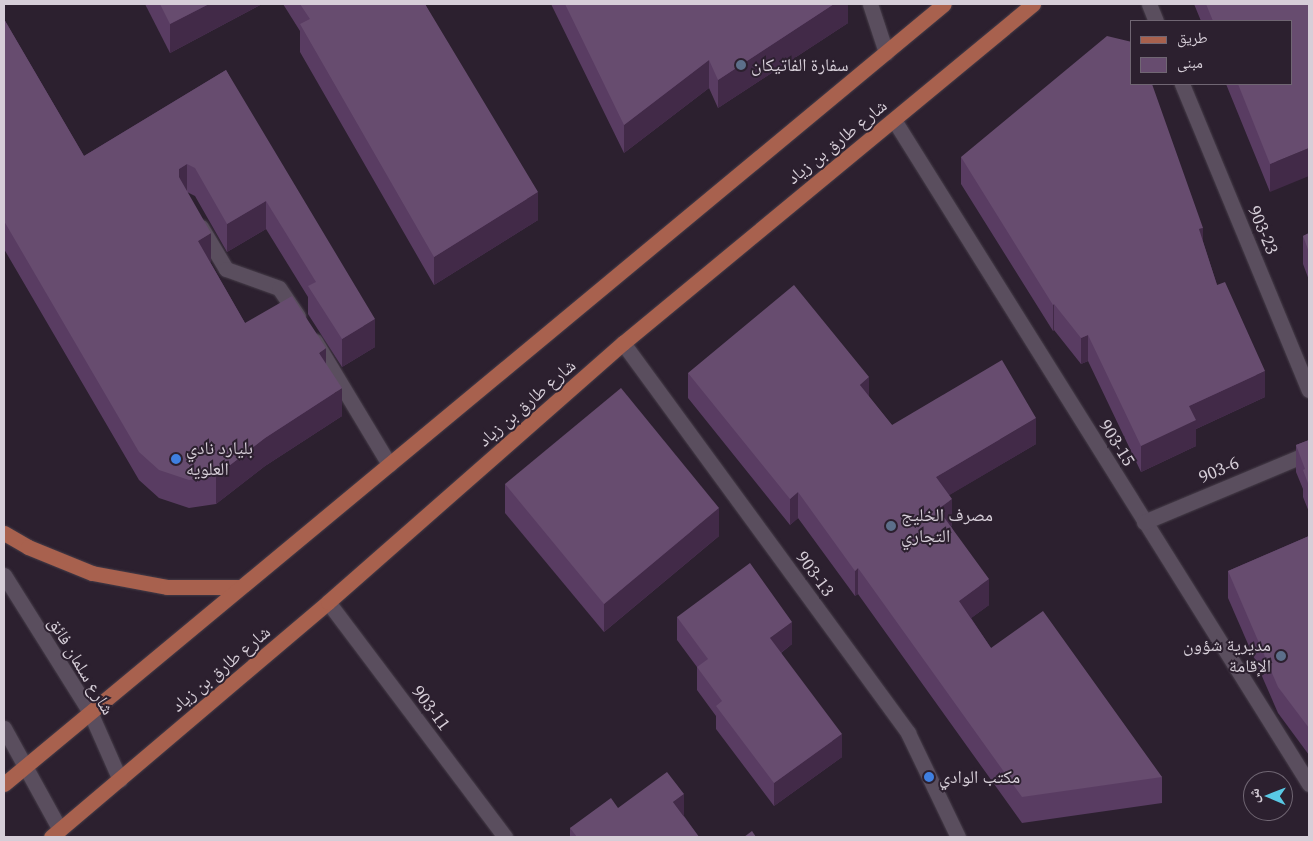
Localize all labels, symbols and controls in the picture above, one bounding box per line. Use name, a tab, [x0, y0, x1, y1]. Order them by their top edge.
legend	[1130, 20, 1293, 85]
text: طريق	[1177, 27, 1208, 48]
text: مبنى	[1177, 52, 1203, 73]
place label: سفارة الفاتيكان	[751, 54, 848, 76]
marker: سفارة الفاتيكان	[735, 59, 747, 71]
street label: شارع طارق بن زياد	[783, 95, 891, 189]
street label: 903-23	[1243, 202, 1283, 258]
street label: شارع طارق بن زياد	[474, 355, 580, 451]
street label: 903-15	[1094, 416, 1140, 470]
place label: بليارد نادي العلويه	[186, 438, 253, 480]
street label: 903-6	[1196, 452, 1242, 488]
marker: بليارد نادي العلويه	[170, 453, 182, 465]
place label: مصرف الخليج التجاري	[901, 505, 993, 548]
marker: مصرف الخليج التجاري	[885, 520, 897, 532]
street label: 903-13	[791, 547, 839, 601]
street label: شارع سلمان فائق	[43, 613, 119, 719]
street label: شارع طارق بن زياد	[167, 621, 275, 717]
place label: مديرية شؤون الإقامة	[1183, 635, 1271, 678]
marker: مديرية شؤون الإقامة	[1275, 650, 1287, 662]
street label: 903-11	[407, 681, 455, 735]
place label: مكتب الوادي	[939, 766, 1020, 788]
marker: مكتب الوادي	[923, 771, 935, 783]
north arrow	[1243, 771, 1293, 821]
text: ش	[1244, 788, 1264, 803]

